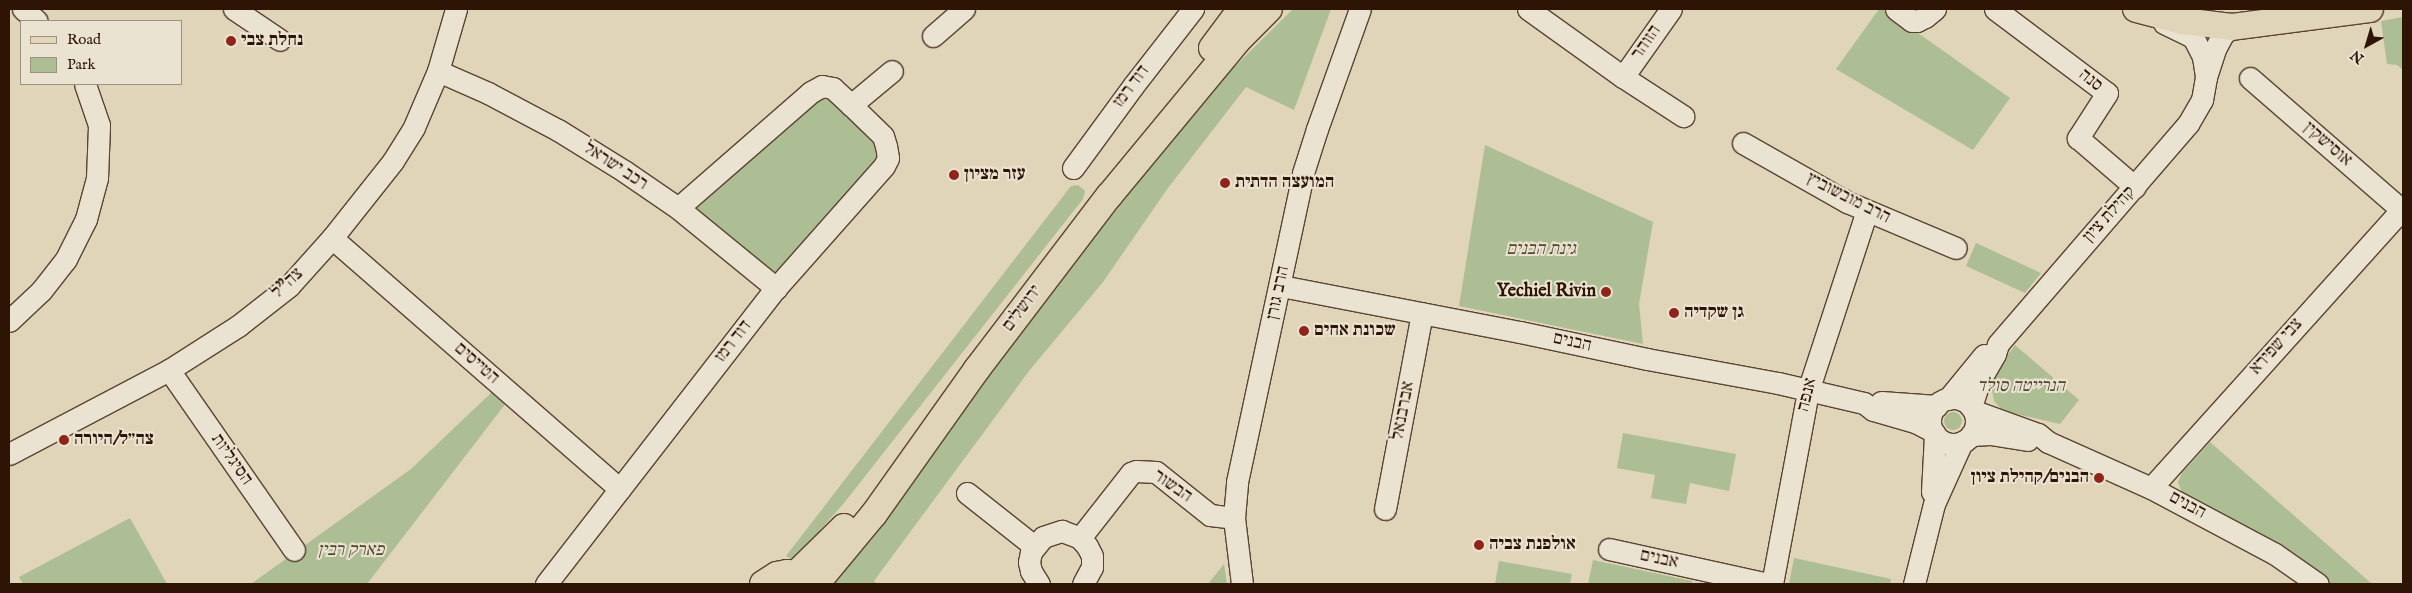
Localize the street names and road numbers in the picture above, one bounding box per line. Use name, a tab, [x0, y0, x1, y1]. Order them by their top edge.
street label: הזוהר	[1627, 22, 1667, 64]
street label: דוד רמז	[1109, 61, 1155, 113]
street label: סנה	[2074, 65, 2106, 97]
street label: אוסישקין	[2298, 118, 2356, 172]
street label: רכב ישראל	[579, 138, 651, 196]
street label: הרב מובשוביץ	[1802, 169, 1894, 229]
street label: קהילת ציון	[2079, 182, 2141, 248]
street label: צה"ל	[268, 264, 308, 304]
street label: הרב גורן	[1263, 264, 1295, 322]
street label: ירושלים	[999, 282, 1047, 336]
street label: צבי שפירא	[2246, 314, 2308, 380]
street label: דוד רמז	[711, 316, 757, 368]
street label: הבנים	[1551, 328, 1593, 358]
street label: הטייסים	[449, 339, 503, 389]
street label: אנפה	[1793, 376, 1823, 414]
street label: אברבנאל	[1388, 380, 1420, 442]
street label: הסיגליות	[205, 430, 257, 490]
street label: הבשור	[1148, 466, 1196, 508]
street label: הבנים	[2165, 487, 2209, 525]
street label: אבנים	[1638, 545, 1680, 575]

